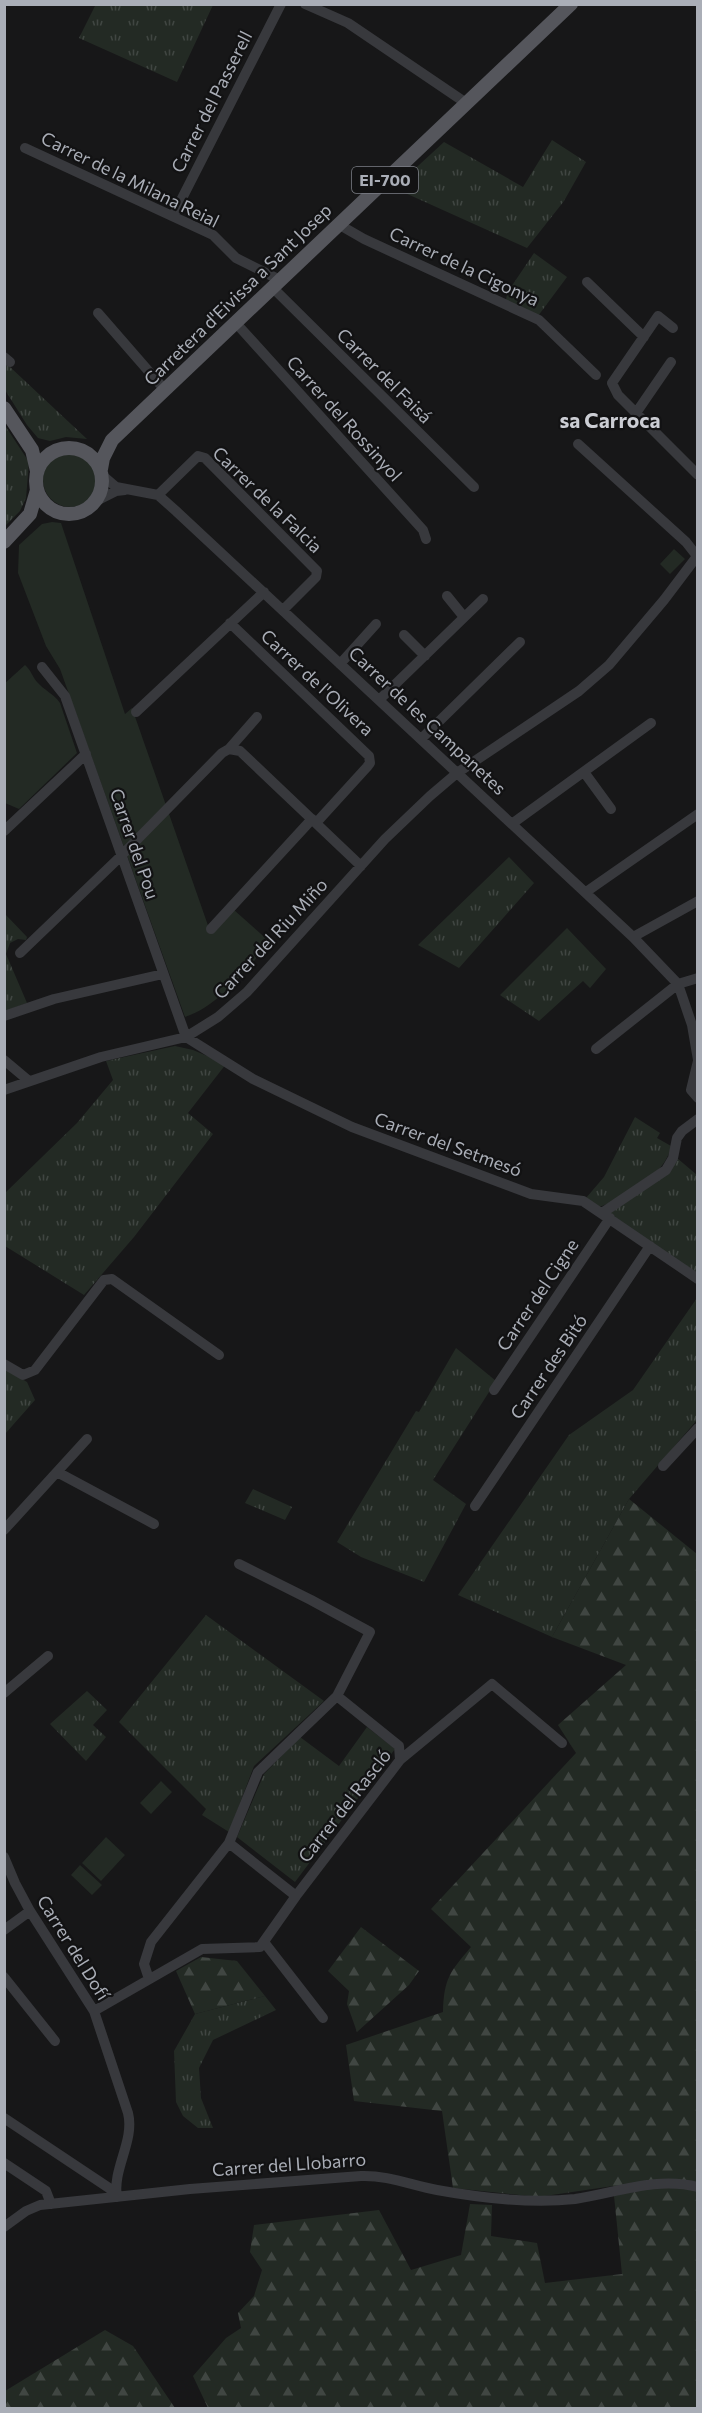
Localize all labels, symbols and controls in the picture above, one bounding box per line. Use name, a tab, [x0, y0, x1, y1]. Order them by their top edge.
street label: Carrer del Passerell	[166, 27, 256, 176]
street label: Carrer de la Milana Reial	[38, 126, 223, 232]
road number: EI-700	[352, 167, 418, 193]
street label: Carretera d'Eivissa a Sant Josep	[139, 199, 336, 390]
street label: Carrer de la Cigonya	[386, 222, 543, 310]
street label: Carrer del Faisá	[333, 323, 437, 427]
street label: Carrer del Rossinyol	[283, 351, 407, 486]
district label: sa Carroca	[559, 407, 661, 432]
street label: Carrer de la Falcia	[208, 441, 327, 557]
street label: Carrer de l'Olivera	[257, 624, 379, 740]
street label: Carrer de les Campanetes	[344, 642, 511, 799]
street label: Carrer del Pou	[106, 785, 164, 902]
street label: Carrer del Riu Miño	[209, 873, 332, 1003]
street label: Carrer del Setmesó	[372, 1107, 525, 1181]
street label: Carrer del Cigne	[492, 1234, 583, 1355]
street label: Carrer des Bitó	[505, 1310, 591, 1423]
street label: Carrer del Rascló	[293, 1744, 395, 1866]
street label: Carrer del Dofí	[33, 1891, 116, 2005]
street label: Carrer del Llobarro	[211, 2148, 367, 2180]

